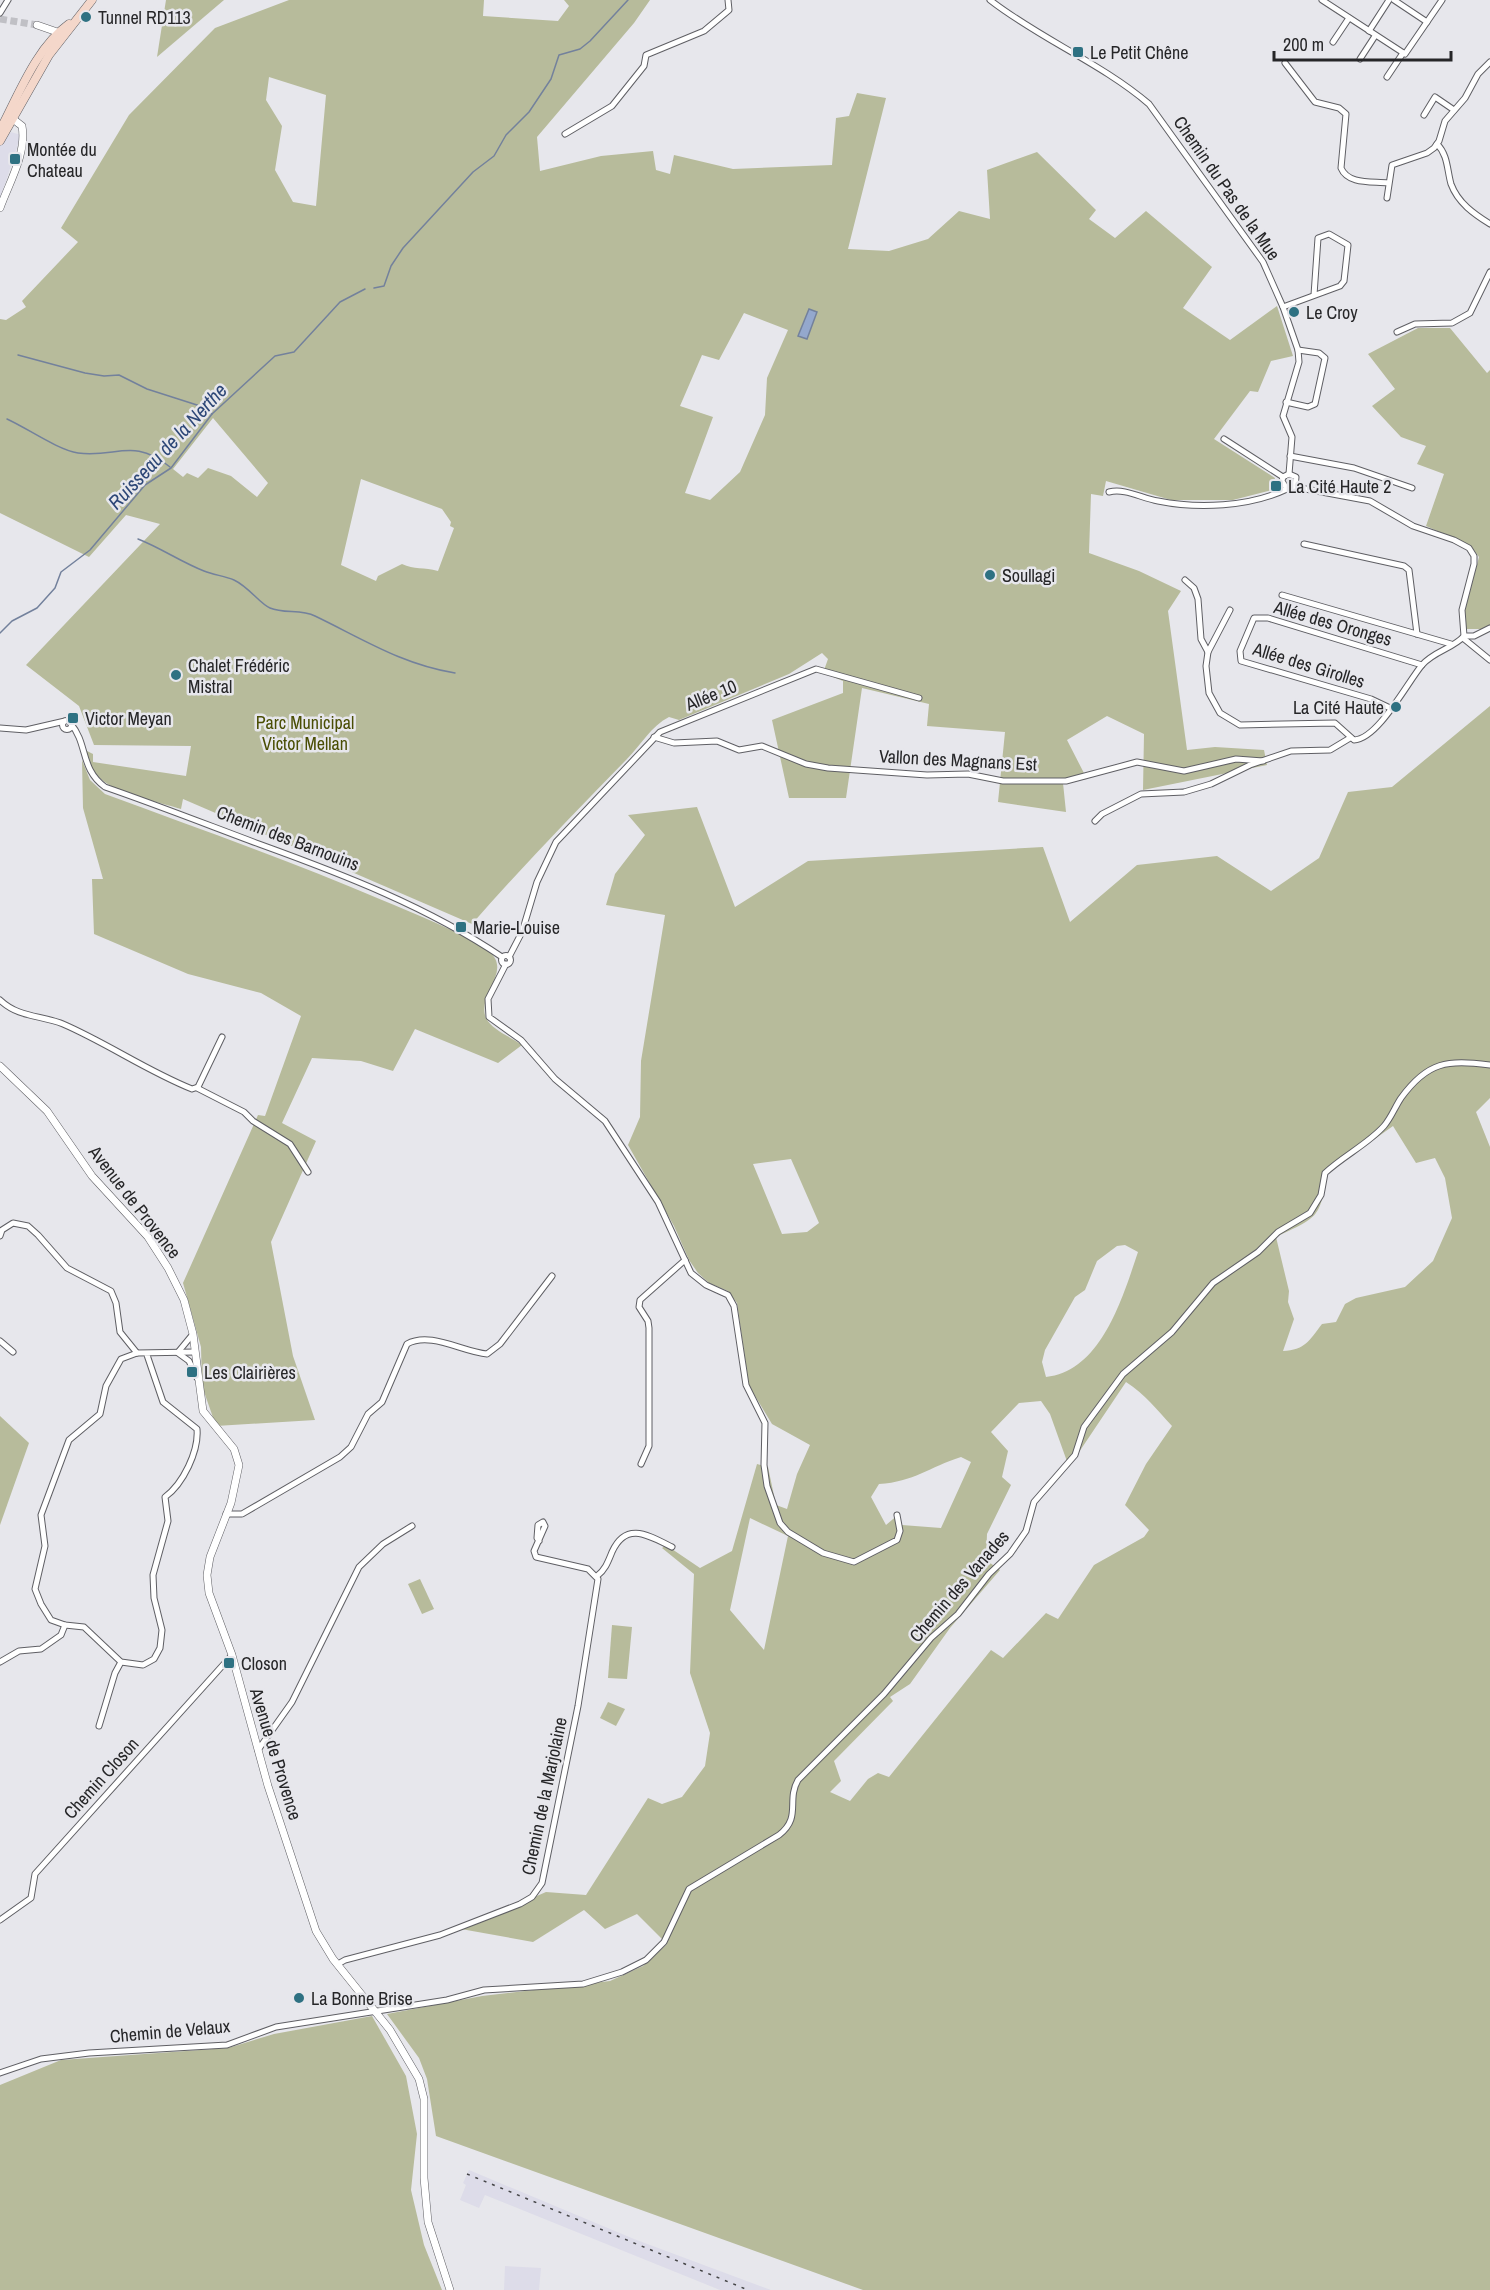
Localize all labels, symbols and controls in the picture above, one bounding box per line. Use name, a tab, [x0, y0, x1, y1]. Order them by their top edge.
place label: Tunnel RD113	[98, 5, 191, 30]
marker: Tunnel RD113	[79, 10, 93, 24]
scale bar	[1274, 24, 1451, 62]
text: 200 m	[1283, 32, 1324, 57]
place label: Le Petit Chêne	[1090, 40, 1188, 65]
marker: Le Petit Chêne	[1071, 45, 1085, 59]
street label: Chemin du Pas de la Mue	[1168, 111, 1286, 265]
place label: Montée du Chateau	[27, 137, 97, 183]
marker: Montée du Chateau	[8, 152, 22, 166]
place label: Le Croy	[1306, 300, 1358, 325]
marker: Le Croy	[1287, 305, 1301, 319]
water label: Ruisseau de la Nerthe	[101, 377, 233, 515]
place label: La Cité Haute 2	[1288, 474, 1391, 499]
marker: La Cité Haute 2	[1269, 479, 1283, 493]
place label: Soullagi	[1002, 563, 1055, 588]
marker: Soullagi	[983, 568, 997, 582]
street label: Allée des Oronges	[1270, 594, 1395, 652]
street label: Allée des Girolles	[1249, 636, 1368, 694]
place label: Chalet Frédéric Mistral	[188, 653, 290, 699]
marker: Chalet Frédéric Mistral	[169, 668, 183, 682]
street label: Allée 10	[681, 673, 740, 717]
place label: La Cité Haute	[1293, 695, 1384, 720]
marker: La Cité Haute	[1389, 700, 1403, 714]
place label: Victor Meyan	[85, 706, 172, 731]
park label: Parc Municipal Victor Mellan	[256, 710, 354, 756]
marker: Victor Meyan	[66, 711, 80, 725]
street label: Vallon des Magnans Est	[878, 743, 1038, 777]
street label: Chemin des Barnouins	[213, 799, 363, 877]
place label: Marie-Louise	[473, 915, 560, 940]
marker: Marie-Louise	[454, 920, 468, 934]
street label: Avenue de Provence	[82, 1140, 187, 1264]
place label: Les Clairières	[204, 1360, 296, 1385]
marker: Les Clairières	[185, 1365, 199, 1379]
street label: Chemin des Vanades	[903, 1525, 1015, 1647]
place label: Closon	[241, 1651, 287, 1676]
marker: Closon	[222, 1656, 236, 1670]
street label: Avenue de Provence	[244, 1684, 308, 1823]
street label: Chemin de la Marjolaine	[515, 1715, 573, 1877]
street label: Chemin Closon	[58, 1732, 144, 1824]
place label: La Bonne Brise	[311, 1986, 413, 2011]
marker: La Bonne Brise	[292, 1991, 306, 2005]
street label: Chemin de Velaux	[109, 2013, 232, 2049]

